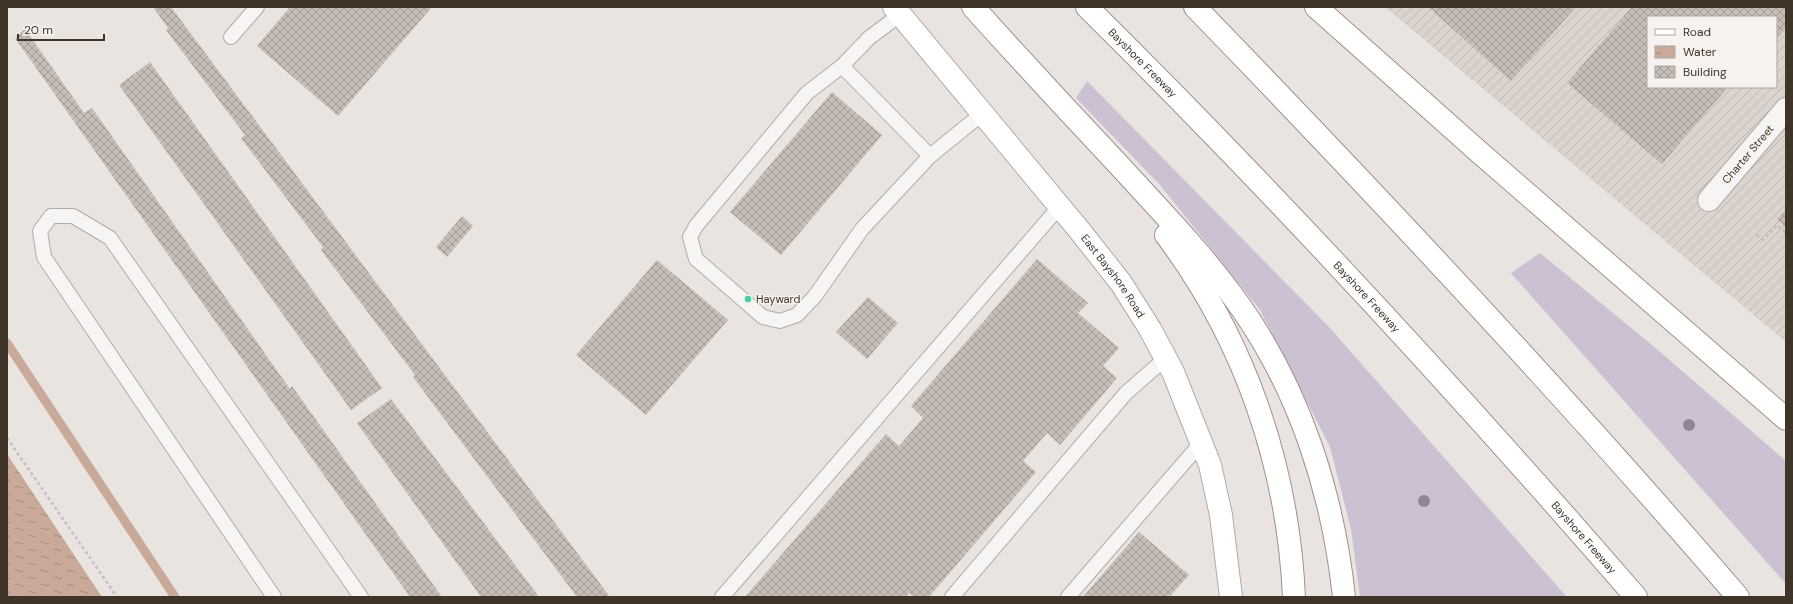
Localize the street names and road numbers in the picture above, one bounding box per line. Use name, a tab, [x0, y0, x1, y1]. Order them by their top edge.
street label: Bayshore Freeway	[1105, 25, 1180, 100]
street label: Charter Street	[1719, 122, 1777, 187]
street label: East Bayshore Road	[1078, 231, 1148, 320]
street label: Bayshore Freeway	[1331, 258, 1403, 335]
street label: Bayshore Freeway	[1548, 498, 1620, 577]

